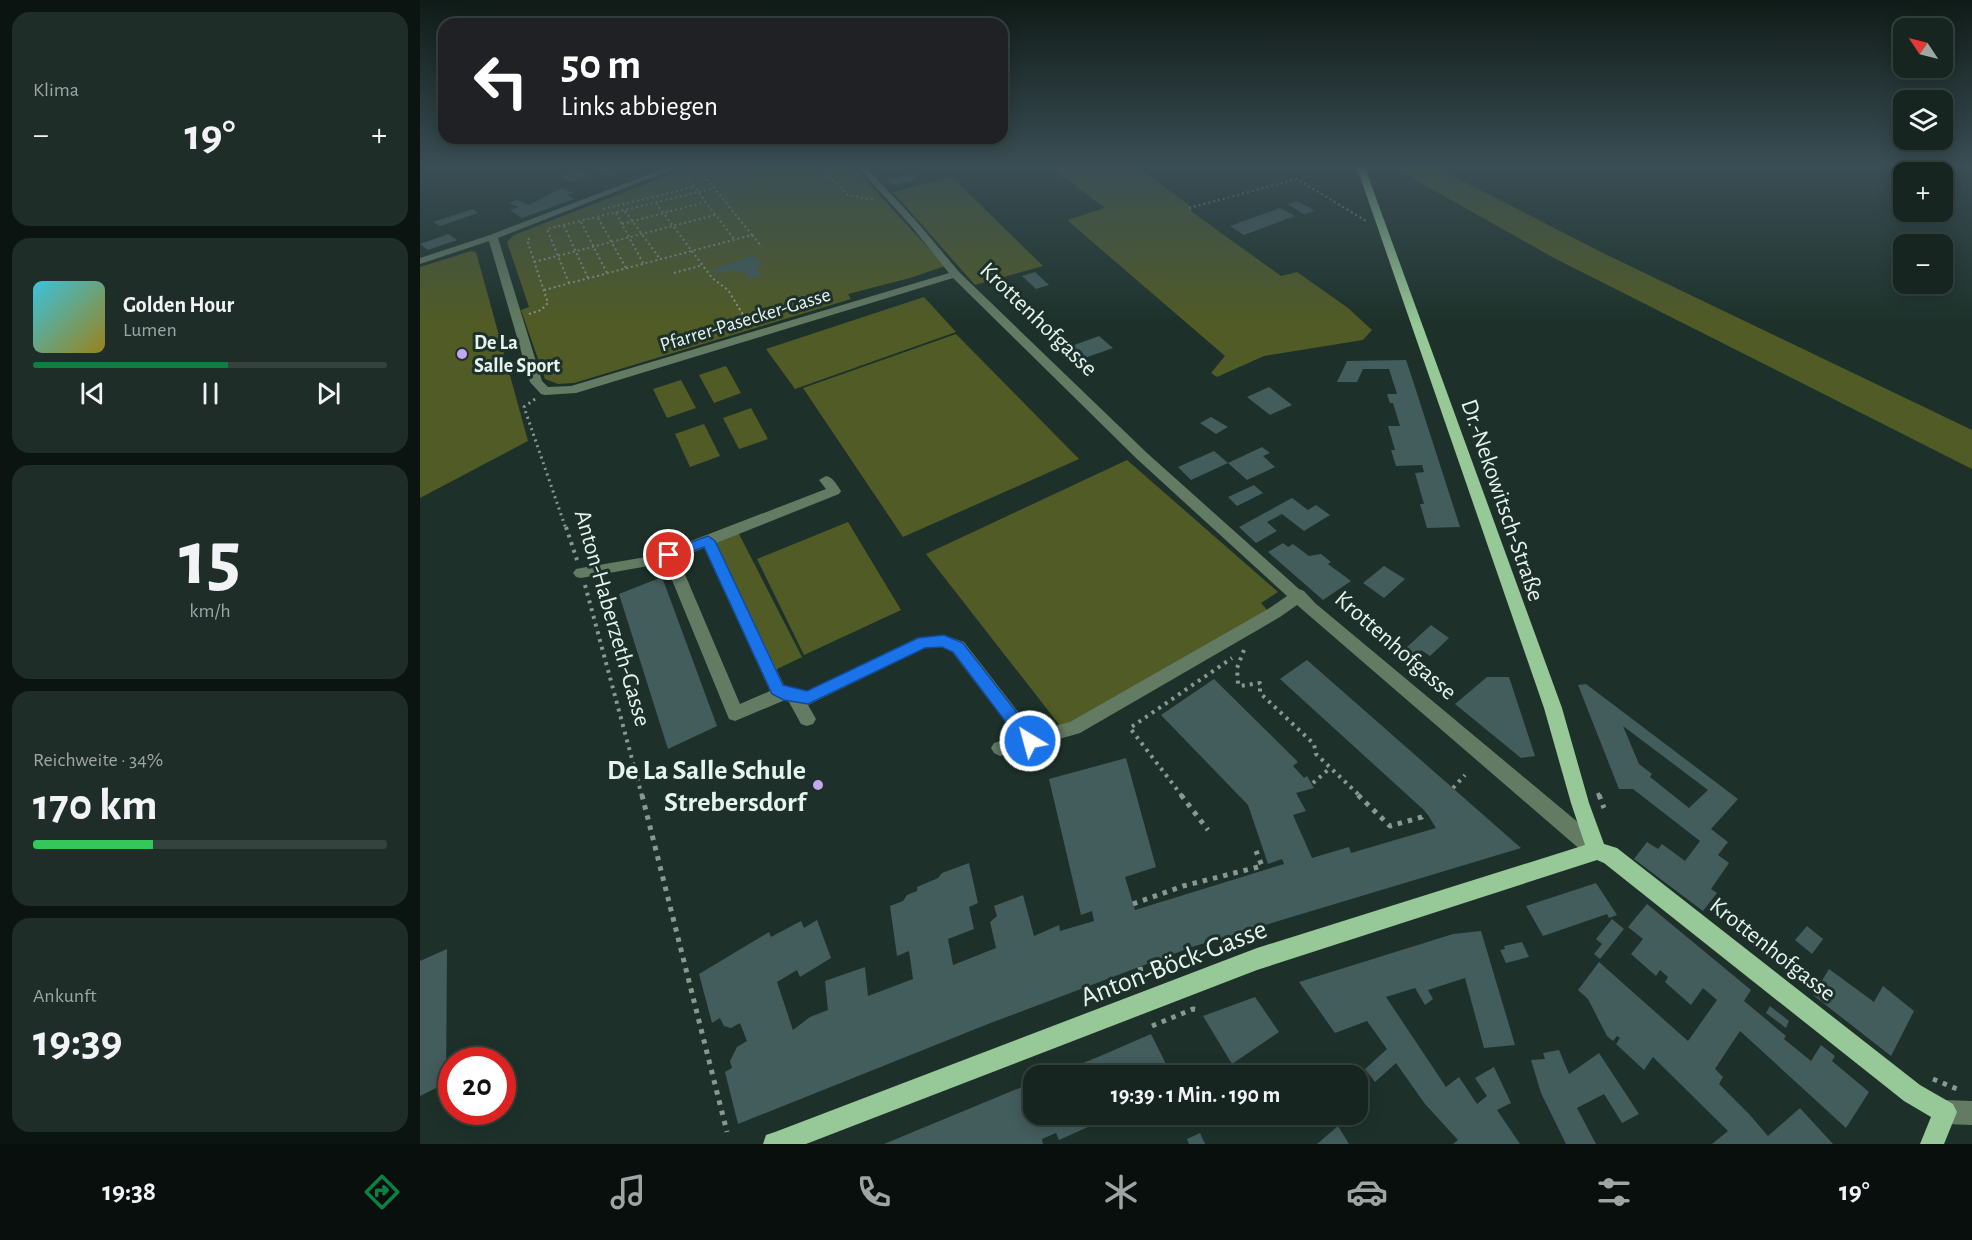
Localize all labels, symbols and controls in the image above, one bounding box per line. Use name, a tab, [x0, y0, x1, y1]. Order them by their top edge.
north arrow	[1893, 18, 1953, 78]
map controls	[1893, 18, 1953, 294]
icon: left	[462, 42, 540, 120]
text: 50 m	[561, 44, 641, 86]
text: Klima	[33, 80, 79, 100]
button: layers	[1893, 90, 1953, 150]
text: Links abbiegen	[561, 93, 718, 120]
text: 19°	[184, 113, 236, 158]
text: −	[33, 119, 49, 152]
text: +	[371, 119, 387, 152]
button: +	[1893, 162, 1953, 222]
button: −	[1893, 234, 1953, 294]
street label: Krottenhofgasse	[975, 258, 1102, 381]
street label: Pfarrer-Pasecker-Gasse	[658, 284, 833, 355]
text: Golden Hour	[123, 294, 234, 316]
text: Lumen	[123, 320, 177, 340]
place label: De La Salle Sport	[474, 333, 560, 376]
marker: De La Salle Sport	[455, 347, 469, 361]
icon: previous	[76, 377, 109, 410]
icon: pause	[194, 377, 227, 410]
icon: next	[312, 377, 345, 410]
street label: Dr.-Nekowitsch-Straße	[1456, 396, 1548, 604]
street label: Anton-Haberzeth-Gasse	[570, 507, 654, 729]
text: 15	[179, 521, 241, 599]
pin	[643, 529, 694, 580]
icon: arrive	[652, 538, 685, 571]
street label: Krottenhofgasse	[1330, 587, 1461, 705]
text: km/h	[189, 601, 231, 621]
position arrow	[998, 709, 1062, 773]
text: Reichweite · 34%	[33, 750, 163, 770]
place label: De La Salle Schule Strebersdorf	[607, 757, 808, 817]
marker: De La Salle Schule Strebersdorf	[811, 778, 825, 792]
text: 170 km	[33, 783, 157, 828]
street label: Krottenhofgasse	[1705, 893, 1840, 1006]
street label: Anton-Böck-Gasse	[1077, 915, 1271, 1012]
text: Ankunft	[33, 986, 97, 1006]
text: 19:39	[33, 1019, 122, 1064]
speed limit sign: 20	[438, 1047, 516, 1125]
text: 19:39 · 1 Min. · 190 m	[1111, 1084, 1280, 1106]
icon: directions	[361, 1171, 403, 1213]
icon: music	[607, 1171, 649, 1213]
icon: phone	[853, 1171, 895, 1213]
icon: climate	[1100, 1171, 1142, 1213]
icon: car	[1346, 1171, 1388, 1213]
icon: filters	[1593, 1171, 1635, 1213]
text: 19:38	[102, 1178, 156, 1205]
text: 19°	[1839, 1178, 1870, 1205]

